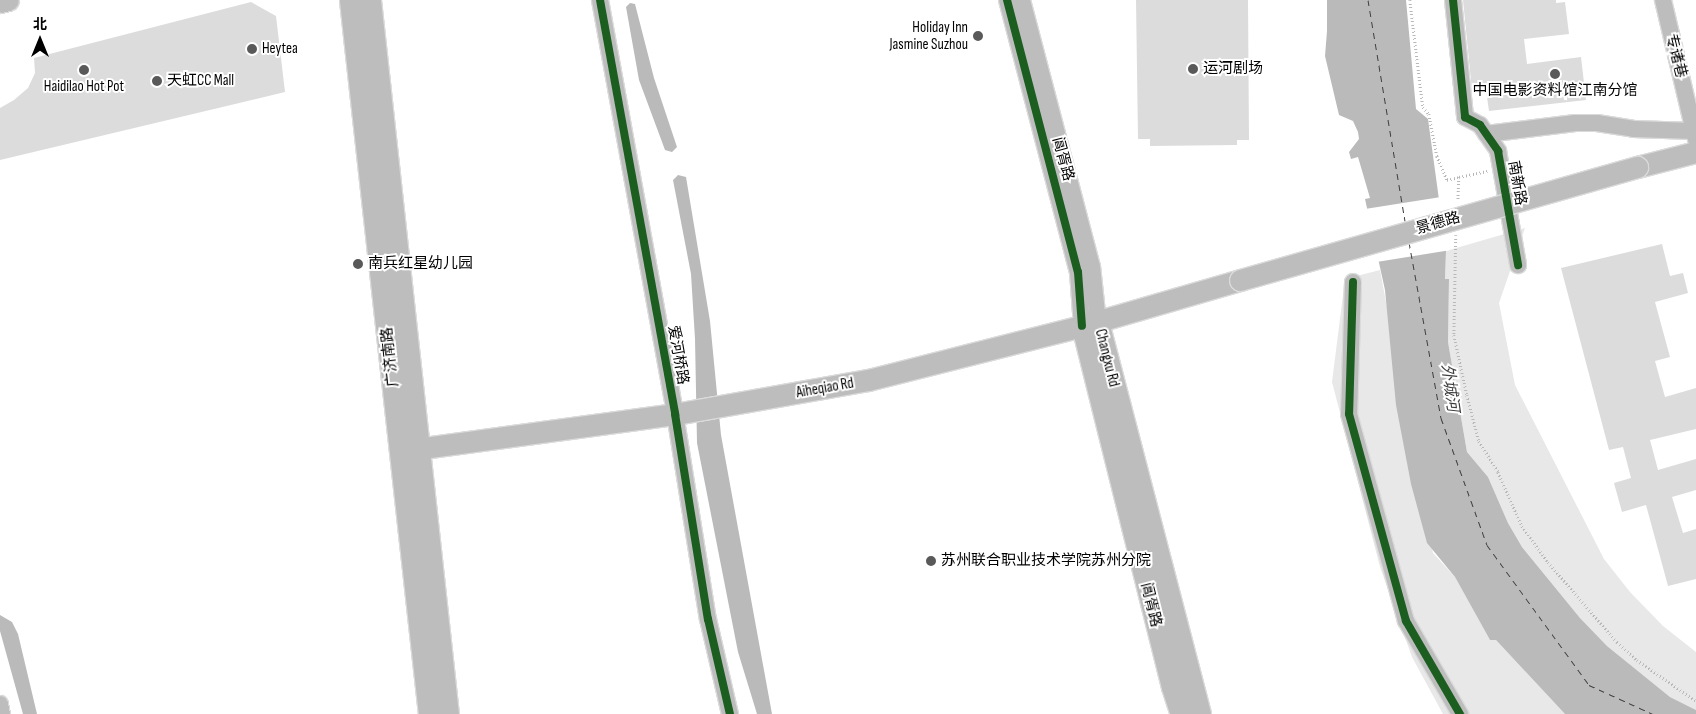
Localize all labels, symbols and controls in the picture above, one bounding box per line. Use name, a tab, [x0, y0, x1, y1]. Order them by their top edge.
north arrow	[15, 15, 65, 65]
text: 北	[33, 16, 47, 33]
place label: Holiday Inn Jasmine Suzhou	[890, 18, 968, 53]
marker: Holiday Inn Jasmine Suzhou	[972, 30, 984, 42]
street label: 专诸巷	[1662, 32, 1690, 80]
place label: Heytea	[262, 40, 298, 58]
marker: Heytea	[246, 43, 258, 55]
place label: 运河剧场	[1203, 60, 1263, 78]
marker: 运河剧场	[1187, 63, 1199, 75]
marker: Haidilao Hot Pot	[78, 64, 90, 76]
marker: 中国电影资料馆江南分馆	[1549, 68, 1561, 80]
place label: 天虹CC Mall	[167, 72, 234, 90]
marker: 天虹CC Mall	[151, 75, 163, 87]
place label: Haidilao Hot Pot	[44, 78, 124, 96]
place label: 中国电影资料馆江南分馆	[1473, 82, 1637, 100]
street label: 阊胥路	[1048, 135, 1078, 183]
street label: 南新路	[1504, 159, 1530, 207]
street label: 景德路	[1414, 208, 1462, 238]
place label: 南兵红星幼儿园	[368, 255, 473, 273]
marker: 南兵红星幼儿园	[352, 258, 364, 270]
street label: 爱河桥路	[664, 324, 692, 386]
street label: 广济南路	[378, 326, 402, 388]
street label: Changxu Rd	[1091, 327, 1123, 389]
water label: 外城河	[1436, 363, 1462, 413]
street label: Aiheqiao Rd	[795, 374, 855, 402]
place label: 苏州联合职业技术学院苏州分院	[941, 552, 1151, 570]
marker: 苏州联合职业技术学院苏州分院	[925, 555, 937, 567]
street label: 阊胥路	[1137, 581, 1165, 629]

